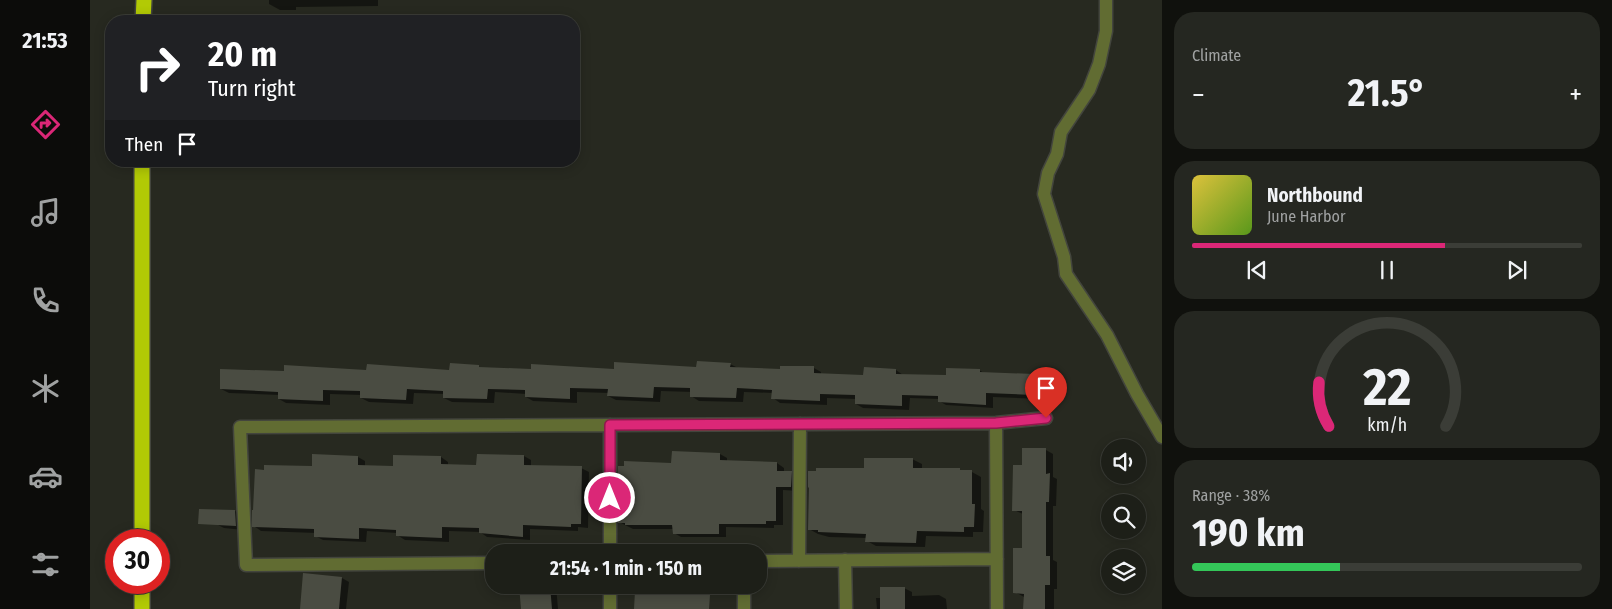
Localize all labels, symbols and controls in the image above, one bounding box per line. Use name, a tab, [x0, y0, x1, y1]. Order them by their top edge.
text: 21:53	[22, 27, 68, 54]
text: 20 m	[208, 33, 277, 75]
icon: right	[125, 35, 190, 100]
text: Climate	[1192, 46, 1241, 65]
text: 21.5°	[1348, 70, 1426, 116]
text: Turn right	[208, 75, 296, 102]
text: −	[1192, 78, 1205, 111]
text: +	[1569, 78, 1582, 111]
icon: directions	[28, 107, 63, 142]
icon: arrive	[173, 130, 201, 158]
text: Then	[125, 133, 163, 156]
text: Northbound	[1267, 184, 1363, 207]
icon: music	[28, 195, 63, 230]
text: June Harbor	[1267, 207, 1345, 226]
icon: previous	[1243, 256, 1271, 284]
icon: pause	[1373, 256, 1401, 284]
icon: next	[1503, 256, 1531, 284]
icon: phone	[28, 283, 63, 318]
text: 22	[1362, 356, 1411, 419]
pin	[1025, 367, 1067, 418]
icon: climate	[28, 371, 63, 406]
icon: arrive	[1032, 374, 1060, 402]
text: km/h	[1367, 414, 1407, 436]
map controls	[1101, 439, 1146, 594]
button: sound	[1101, 439, 1146, 484]
icon: car	[28, 459, 63, 494]
position arrow	[583, 471, 635, 523]
text: Range · 38%	[1192, 486, 1270, 505]
button: search	[1101, 494, 1146, 539]
text: 190 km	[1192, 510, 1305, 556]
speed limit sign: 30	[105, 529, 170, 594]
icon: filters	[28, 547, 63, 582]
button: layers	[1101, 549, 1146, 594]
text: 21:54 · 1 min · 150 m	[550, 557, 702, 580]

